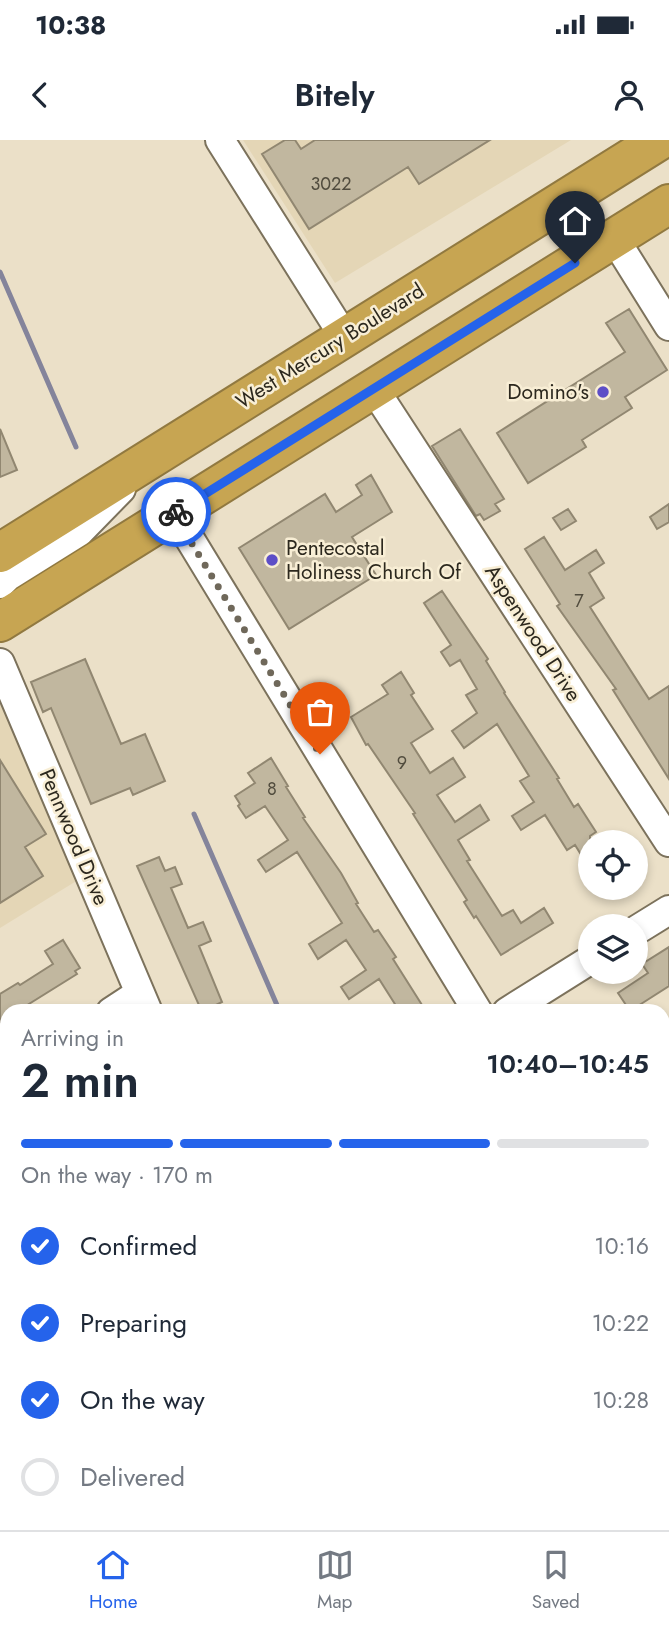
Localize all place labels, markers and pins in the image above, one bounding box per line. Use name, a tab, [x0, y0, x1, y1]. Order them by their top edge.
pin	[545, 191, 605, 263]
place label: Domino's	[507, 377, 589, 407]
marker: Domino's	[595, 384, 611, 400]
place label: Pentecostal Holiness Church Of	[286, 533, 462, 587]
marker: Pentecostal Holiness Church Of	[264, 552, 280, 568]
pin	[290, 682, 350, 754]

